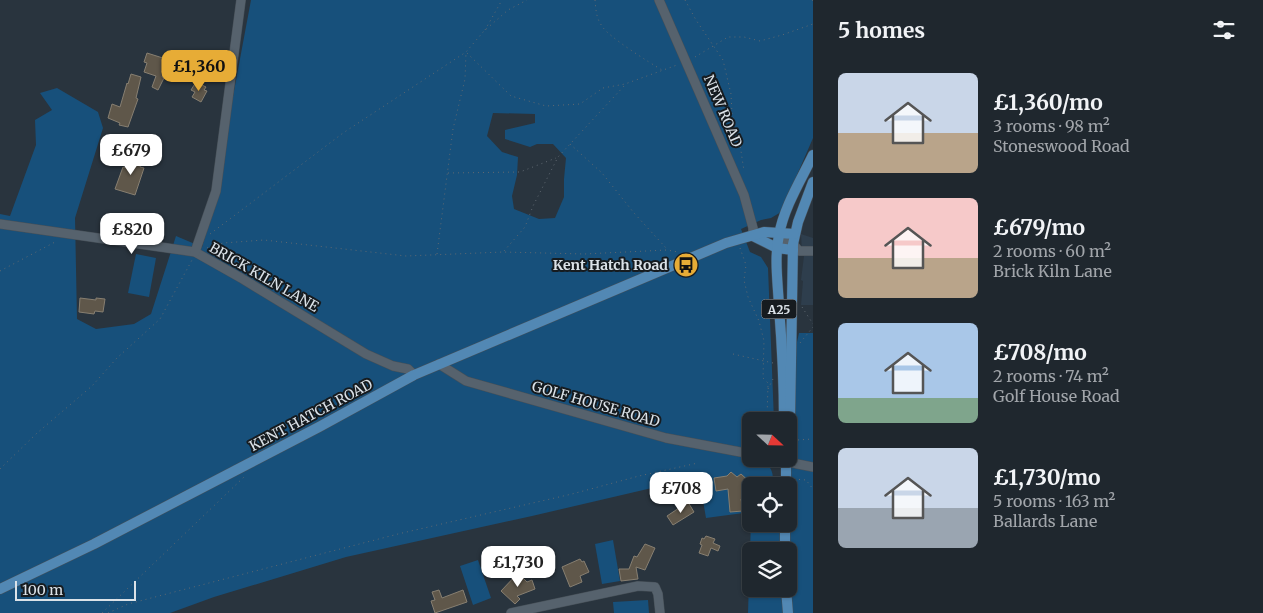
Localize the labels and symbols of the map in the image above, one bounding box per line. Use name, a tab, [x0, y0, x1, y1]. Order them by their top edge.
pin: £1,360	[158, 49, 240, 92]
street label: NEW ROAD	[700, 72, 746, 150]
pin: £679	[101, 134, 161, 176]
pin: £820	[102, 212, 162, 255]
street label: BRICK KILN LANE	[206, 238, 322, 316]
bus stop icon: Kent Hatch Road	[673, 252, 699, 278]
place label: Kent Hatch Road	[553, 256, 668, 274]
road number: A25	[762, 300, 796, 318]
street label: KENT HATCH ROAD	[246, 375, 376, 455]
street label: GOLF HOUSE ROAD	[530, 377, 662, 431]
north arrow	[742, 412, 798, 468]
pin: £708	[651, 472, 711, 514]
pin: £1,730	[477, 546, 559, 588]
scale bar	[15, 578, 136, 601]

